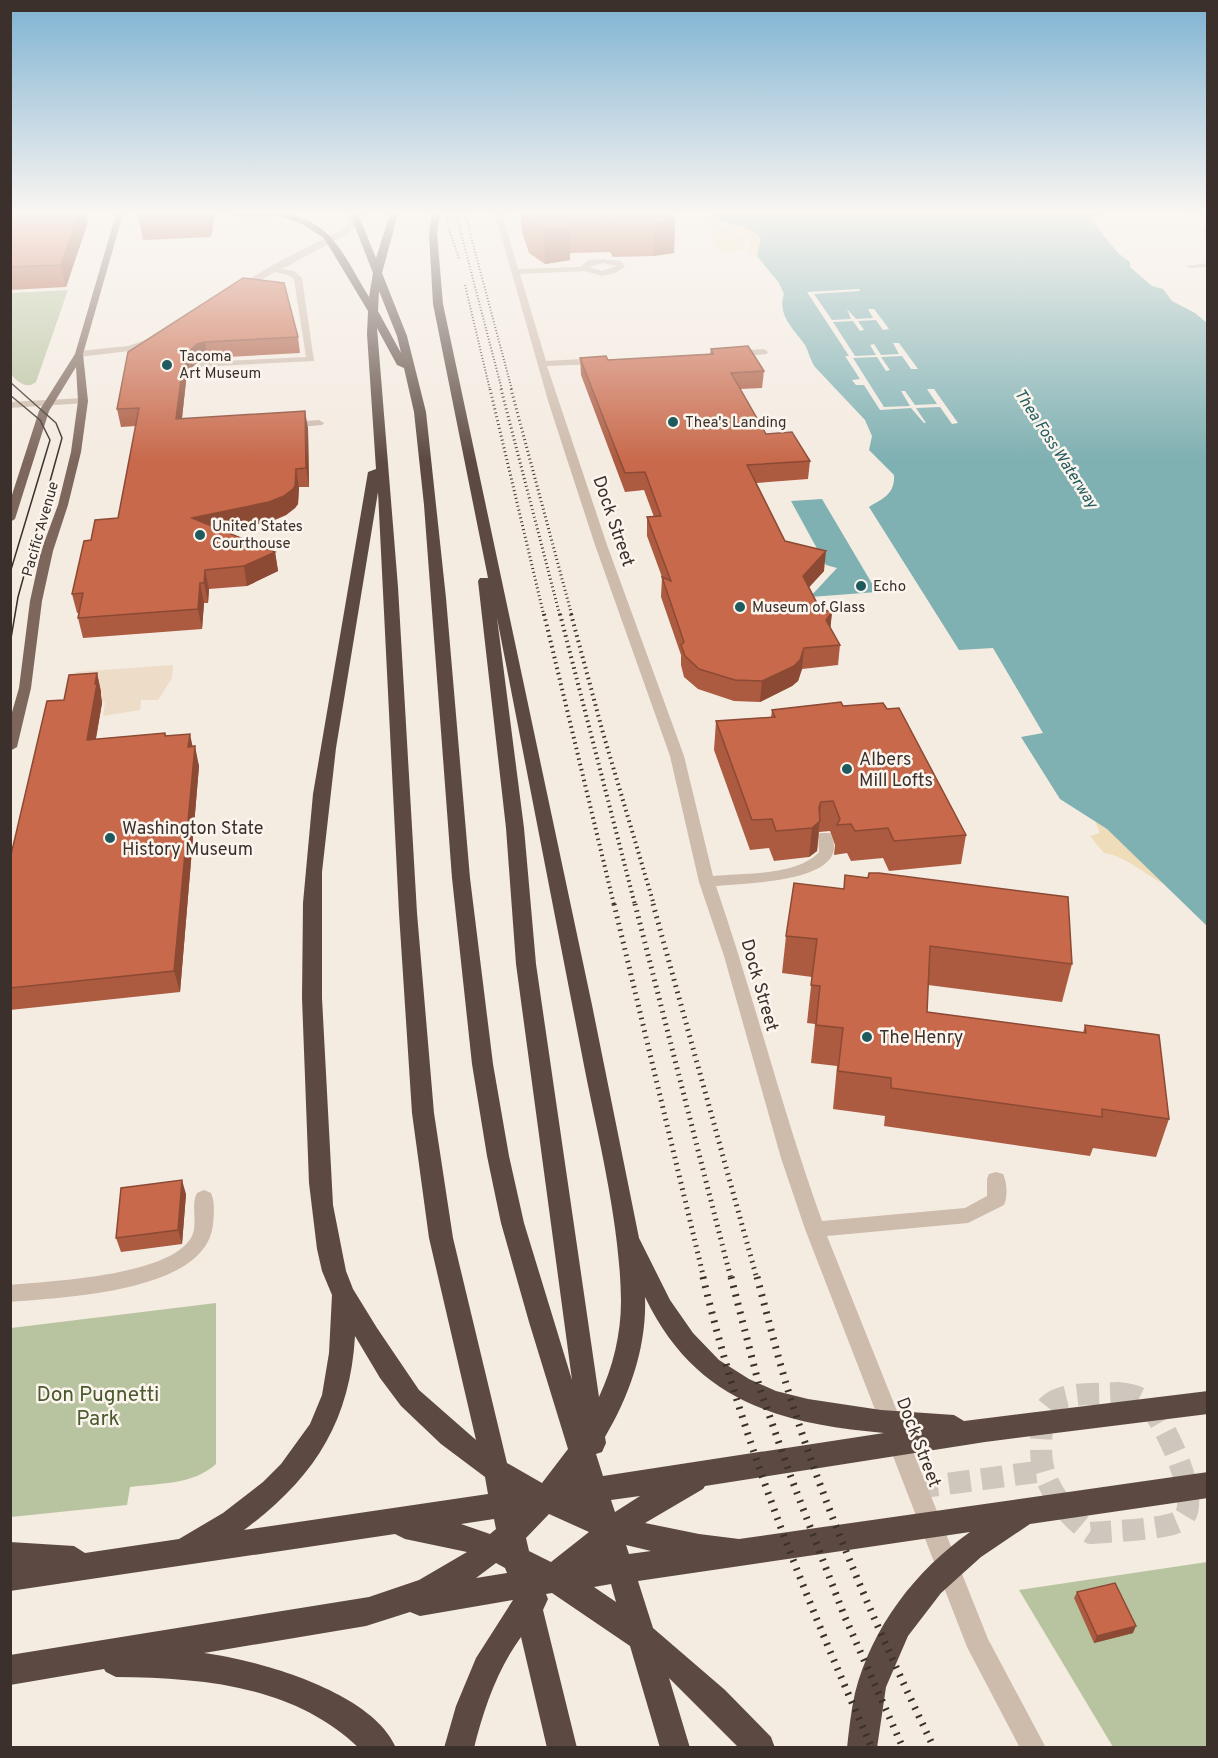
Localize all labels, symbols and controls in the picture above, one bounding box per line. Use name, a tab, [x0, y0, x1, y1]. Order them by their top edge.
place label: Tacoma Art Museum	[179, 348, 261, 384]
marker: Tacoma Art Museum	[160, 358, 174, 372]
water label: Thea Foss Waterway	[1009, 385, 1102, 514]
place label: Thea's Landing	[685, 414, 787, 433]
marker: Thea's Landing	[666, 415, 680, 429]
street label: Dock Street	[586, 473, 639, 570]
street label: Pacific Avenue	[19, 480, 64, 579]
place label: United States Courthouse	[212, 518, 303, 554]
marker: United States Courthouse	[193, 528, 207, 542]
place label: Echo	[873, 578, 906, 597]
marker: Echo	[854, 579, 868, 593]
place label: Museum of Glass	[752, 599, 865, 618]
marker: Museum of Glass	[733, 600, 747, 614]
place label: Albers Mill Lofts	[859, 749, 933, 793]
marker: Albers Mill Lofts	[840, 762, 854, 776]
place label: Washington State History Museum	[122, 818, 264, 862]
marker: Washington State History Museum	[103, 831, 117, 845]
street label: Dock Street	[734, 937, 783, 1034]
place label: The Henry	[879, 1027, 963, 1050]
marker: The Henry	[860, 1030, 874, 1044]
park label: Don Pugnetti Park	[37, 1382, 159, 1433]
street label: Dock Street	[890, 1394, 945, 1491]

